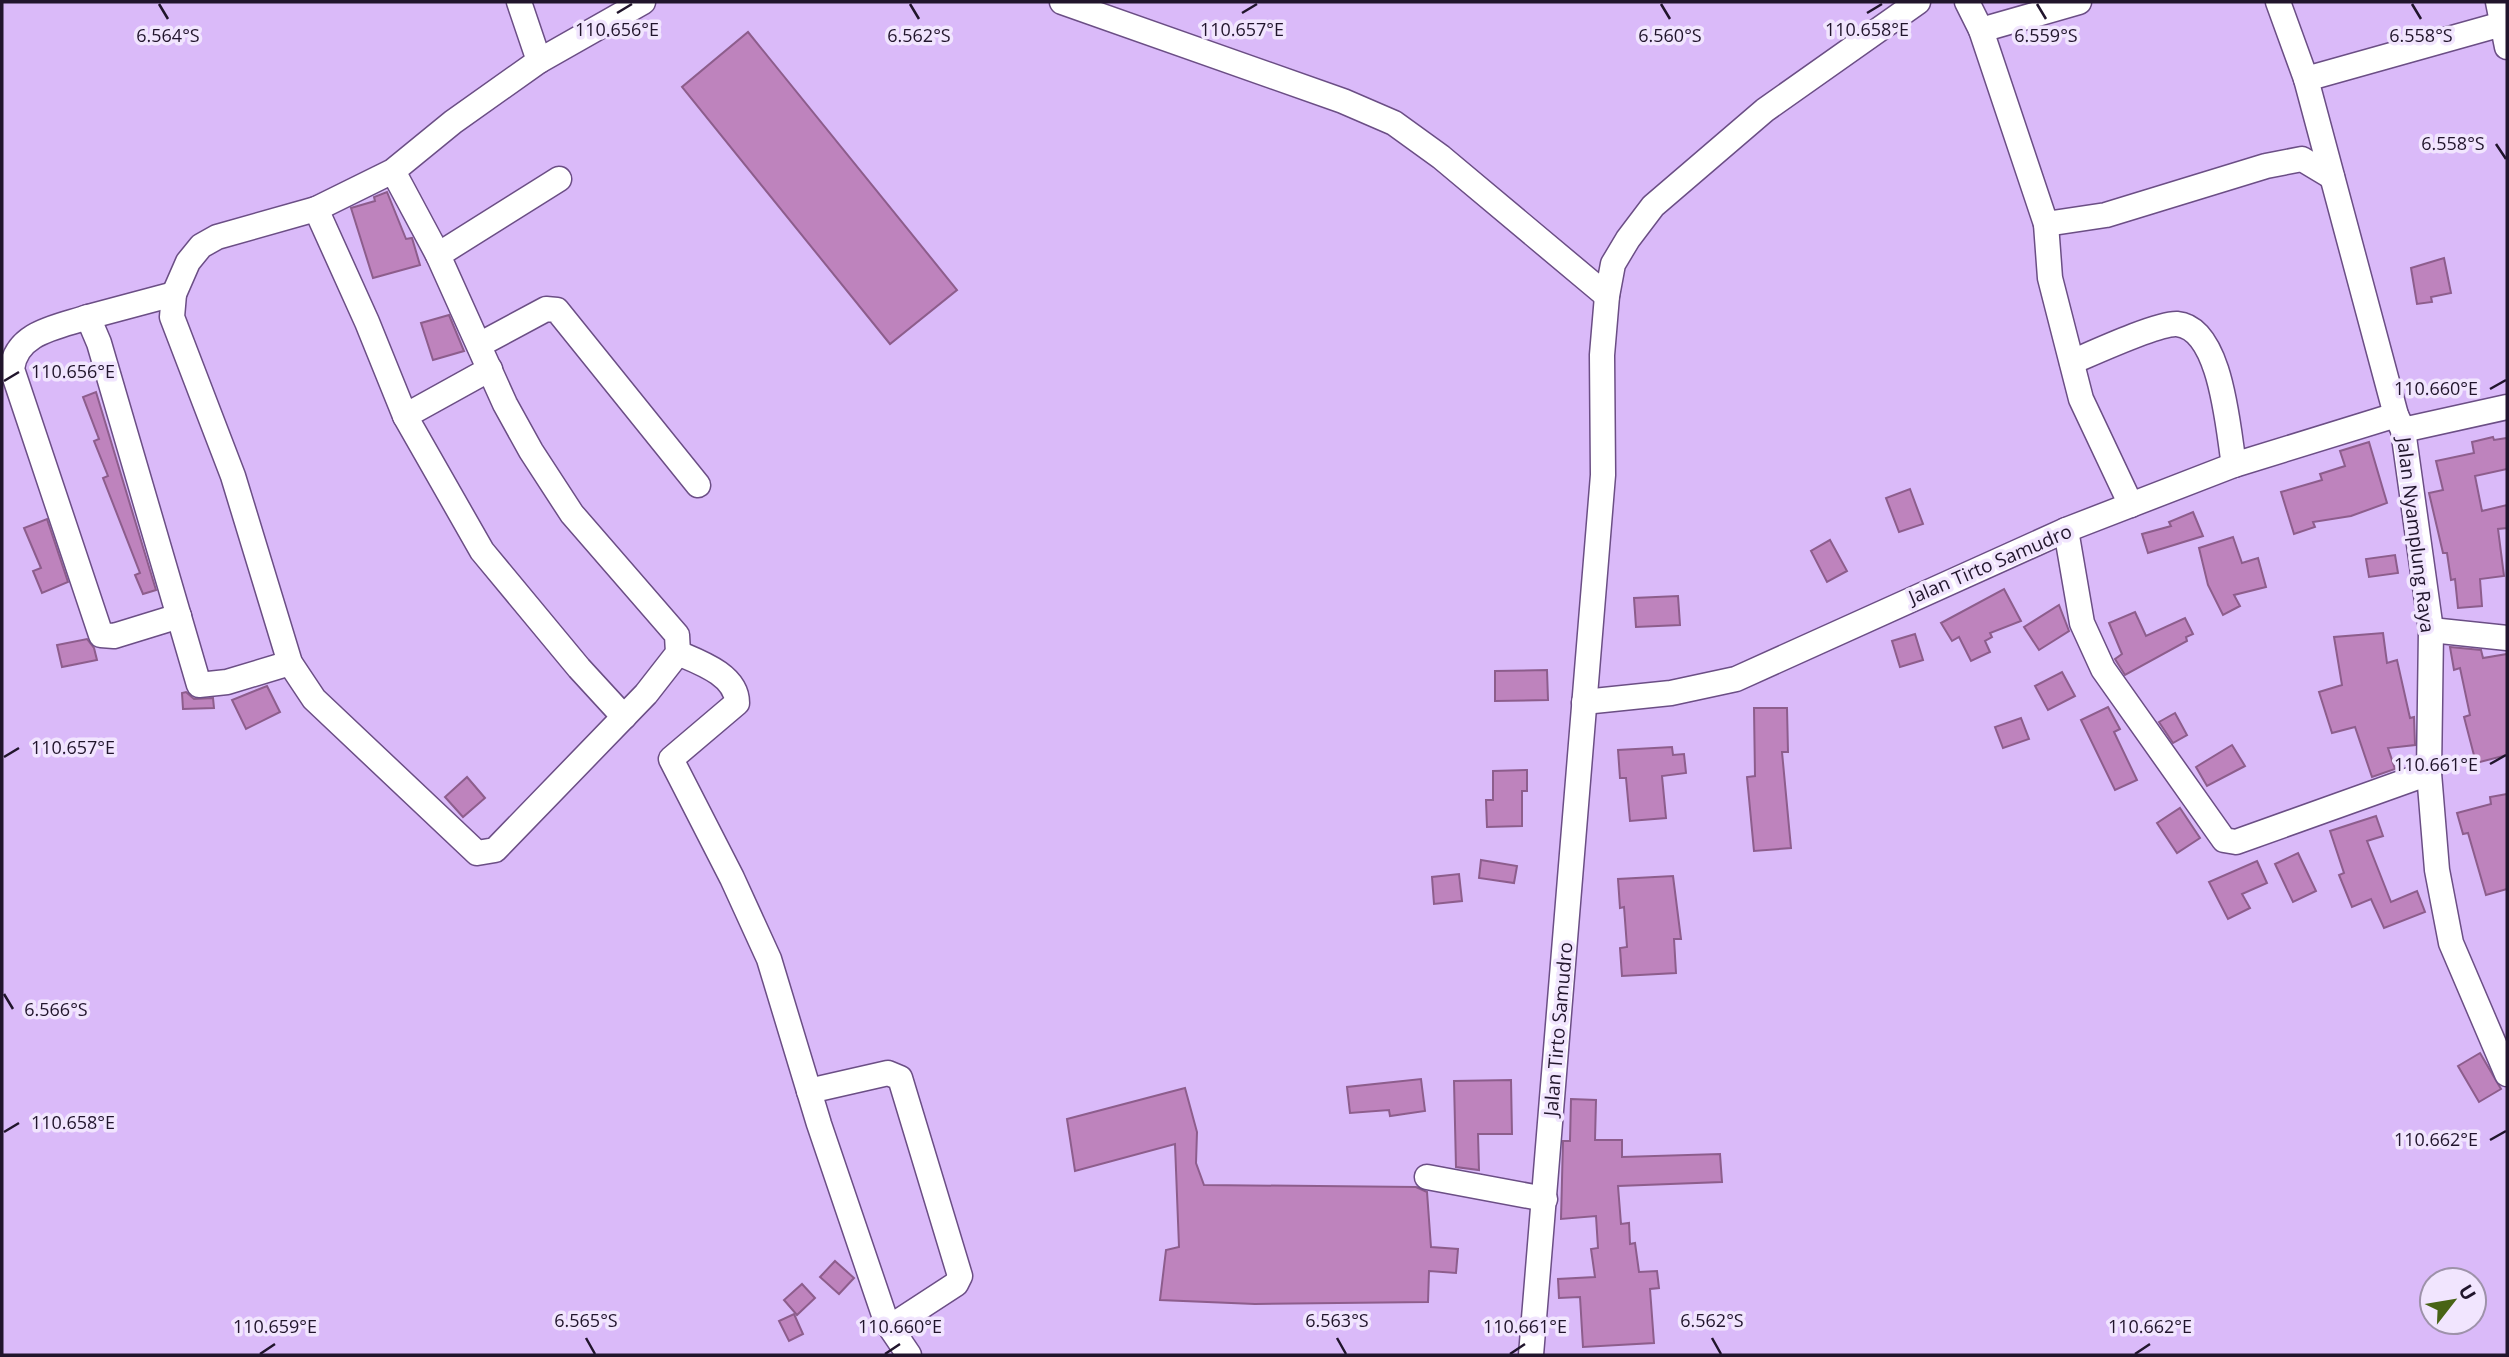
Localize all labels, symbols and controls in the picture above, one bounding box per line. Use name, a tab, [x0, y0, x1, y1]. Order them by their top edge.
text: 110.656°E	[575, 17, 659, 41]
text: 110.657°E	[1200, 17, 1284, 41]
text: 110.658°E	[1825, 17, 1909, 41]
text: 6.564°S	[136, 23, 200, 47]
text: 6.562°S	[887, 23, 951, 47]
text: 6.560°S	[1638, 23, 1702, 47]
text: 6.559°S	[2014, 23, 2078, 47]
text: 6.558°S	[2389, 23, 2453, 47]
text: 6.558°S	[2421, 131, 2485, 155]
text: 110.656°E	[31, 359, 115, 383]
text: 110.660°E	[2394, 376, 2478, 400]
street label: Jalan Nyamplung Raya	[2391, 434, 2441, 634]
street label: Jalan Tirto Samudro	[1903, 518, 2076, 611]
text: 110.657°E	[31, 735, 115, 759]
text: 110.661°E	[2394, 752, 2478, 776]
street label: Jalan Tirto Samudro	[1537, 941, 1579, 1119]
text: 6.566°S	[24, 997, 88, 1021]
text: 110.658°E	[31, 1110, 115, 1134]
text: 110.662°E	[2394, 1127, 2478, 1151]
north arrow	[2418, 1266, 2488, 1336]
text: U	[2453, 1279, 2482, 1305]
text: 6.565°S	[554, 1308, 618, 1332]
text: 6.563°S	[1305, 1308, 1369, 1332]
text: 6.562°S	[1680, 1308, 1744, 1332]
text: 110.659°E	[233, 1314, 317, 1338]
text: 110.660°E	[858, 1314, 942, 1338]
text: 110.661°E	[1483, 1314, 1567, 1338]
text: 110.662°E	[2108, 1314, 2192, 1338]

